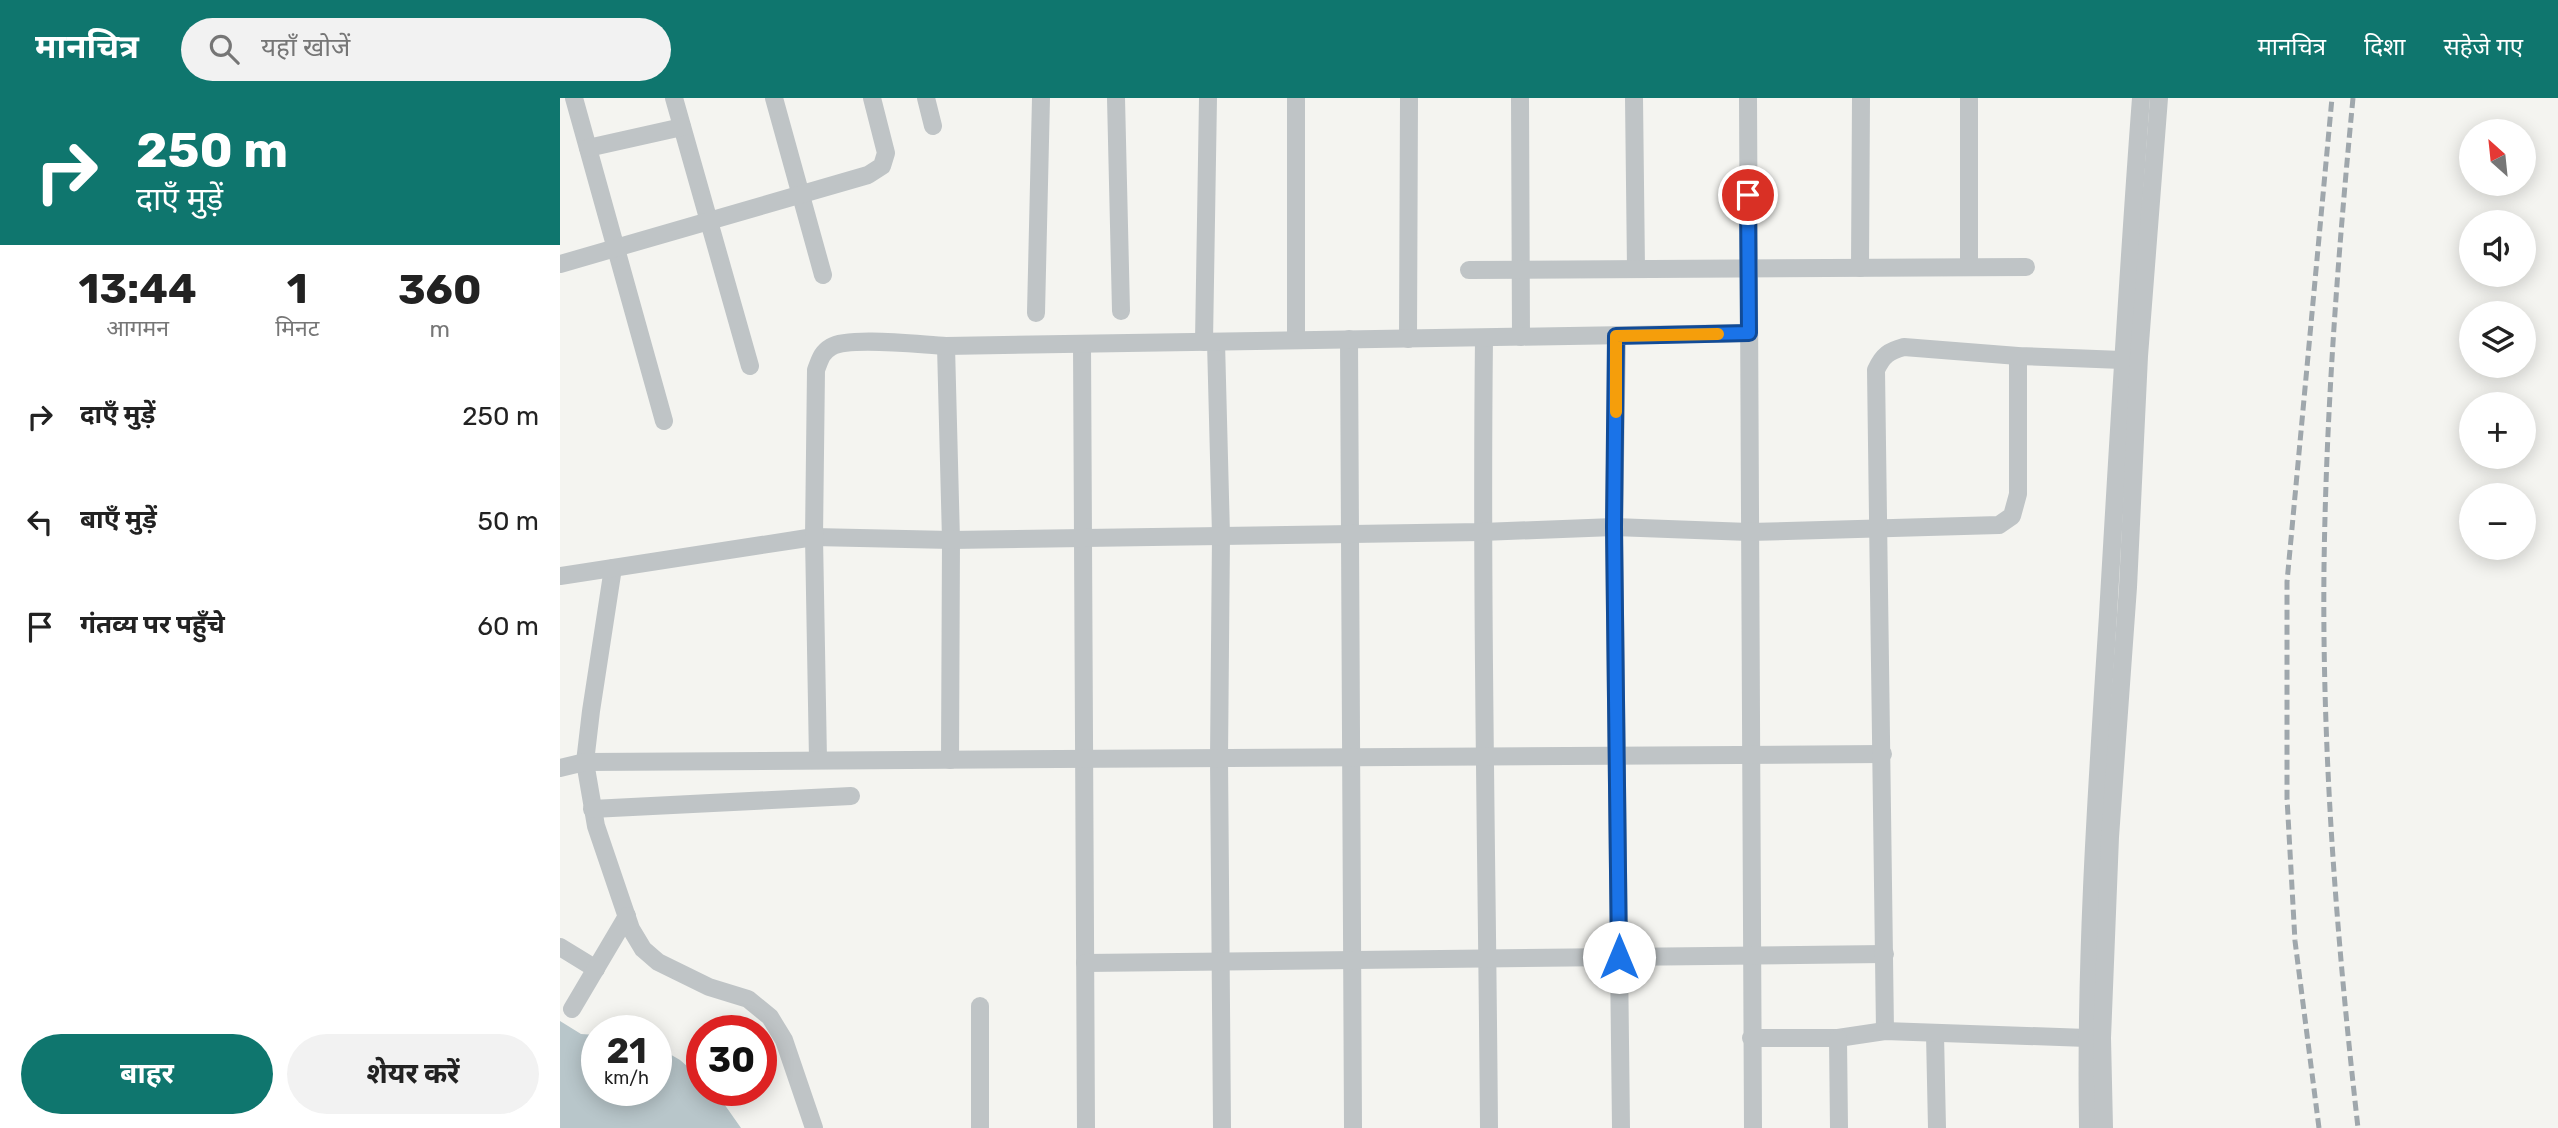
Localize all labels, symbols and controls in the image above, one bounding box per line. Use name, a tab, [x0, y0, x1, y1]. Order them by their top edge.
search box	[181, 18, 671, 81]
text: मानचित्र	[35, 27, 139, 66]
icon: search	[205, 30, 243, 68]
text: यहाँ खोजें	[261, 32, 350, 63]
text: मानचित्र	[2257, 33, 2326, 61]
text: दिशा	[2364, 33, 2406, 61]
text: सहेजे गए	[2444, 33, 2523, 61]
north arrow	[2459, 119, 2536, 196]
map controls	[2459, 119, 2536, 560]
text: 250 m	[136, 121, 288, 179]
icon: right	[21, 126, 112, 217]
pin	[1718, 165, 1778, 225]
icon: arrive	[1729, 176, 1767, 214]
text: दाएँ मुड़ें	[136, 180, 223, 218]
button: sound	[2459, 210, 2536, 287]
text: 13:44	[79, 264, 197, 314]
text: 1	[287, 264, 308, 314]
text: 360	[398, 265, 481, 315]
button: layers	[2459, 301, 2536, 378]
text: आगमन	[106, 314, 169, 342]
text: मिनट	[275, 314, 319, 342]
text: m	[429, 315, 450, 343]
button: +	[2459, 392, 2536, 469]
icon: right	[21, 398, 59, 436]
text: दाएँ मुड़ें	[80, 399, 155, 430]
text: 250 m	[462, 401, 539, 432]
button: −	[2459, 483, 2536, 560]
icon: left	[21, 503, 59, 541]
text: बाएँ मुड़ें	[80, 504, 157, 535]
text: 50 m	[478, 506, 539, 537]
icon: arrive	[21, 608, 59, 646]
text: गंतव्य पर पहुँचे	[80, 609, 225, 640]
text: 60 m	[477, 611, 539, 642]
position arrow	[1582, 920, 1656, 994]
speed limit sign: 30	[686, 1015, 777, 1106]
text: 21	[606, 1030, 647, 1072]
button: बाहर	[21, 1034, 273, 1114]
button: शेयर करें	[287, 1034, 539, 1114]
text: km/h	[604, 1067, 649, 1089]

